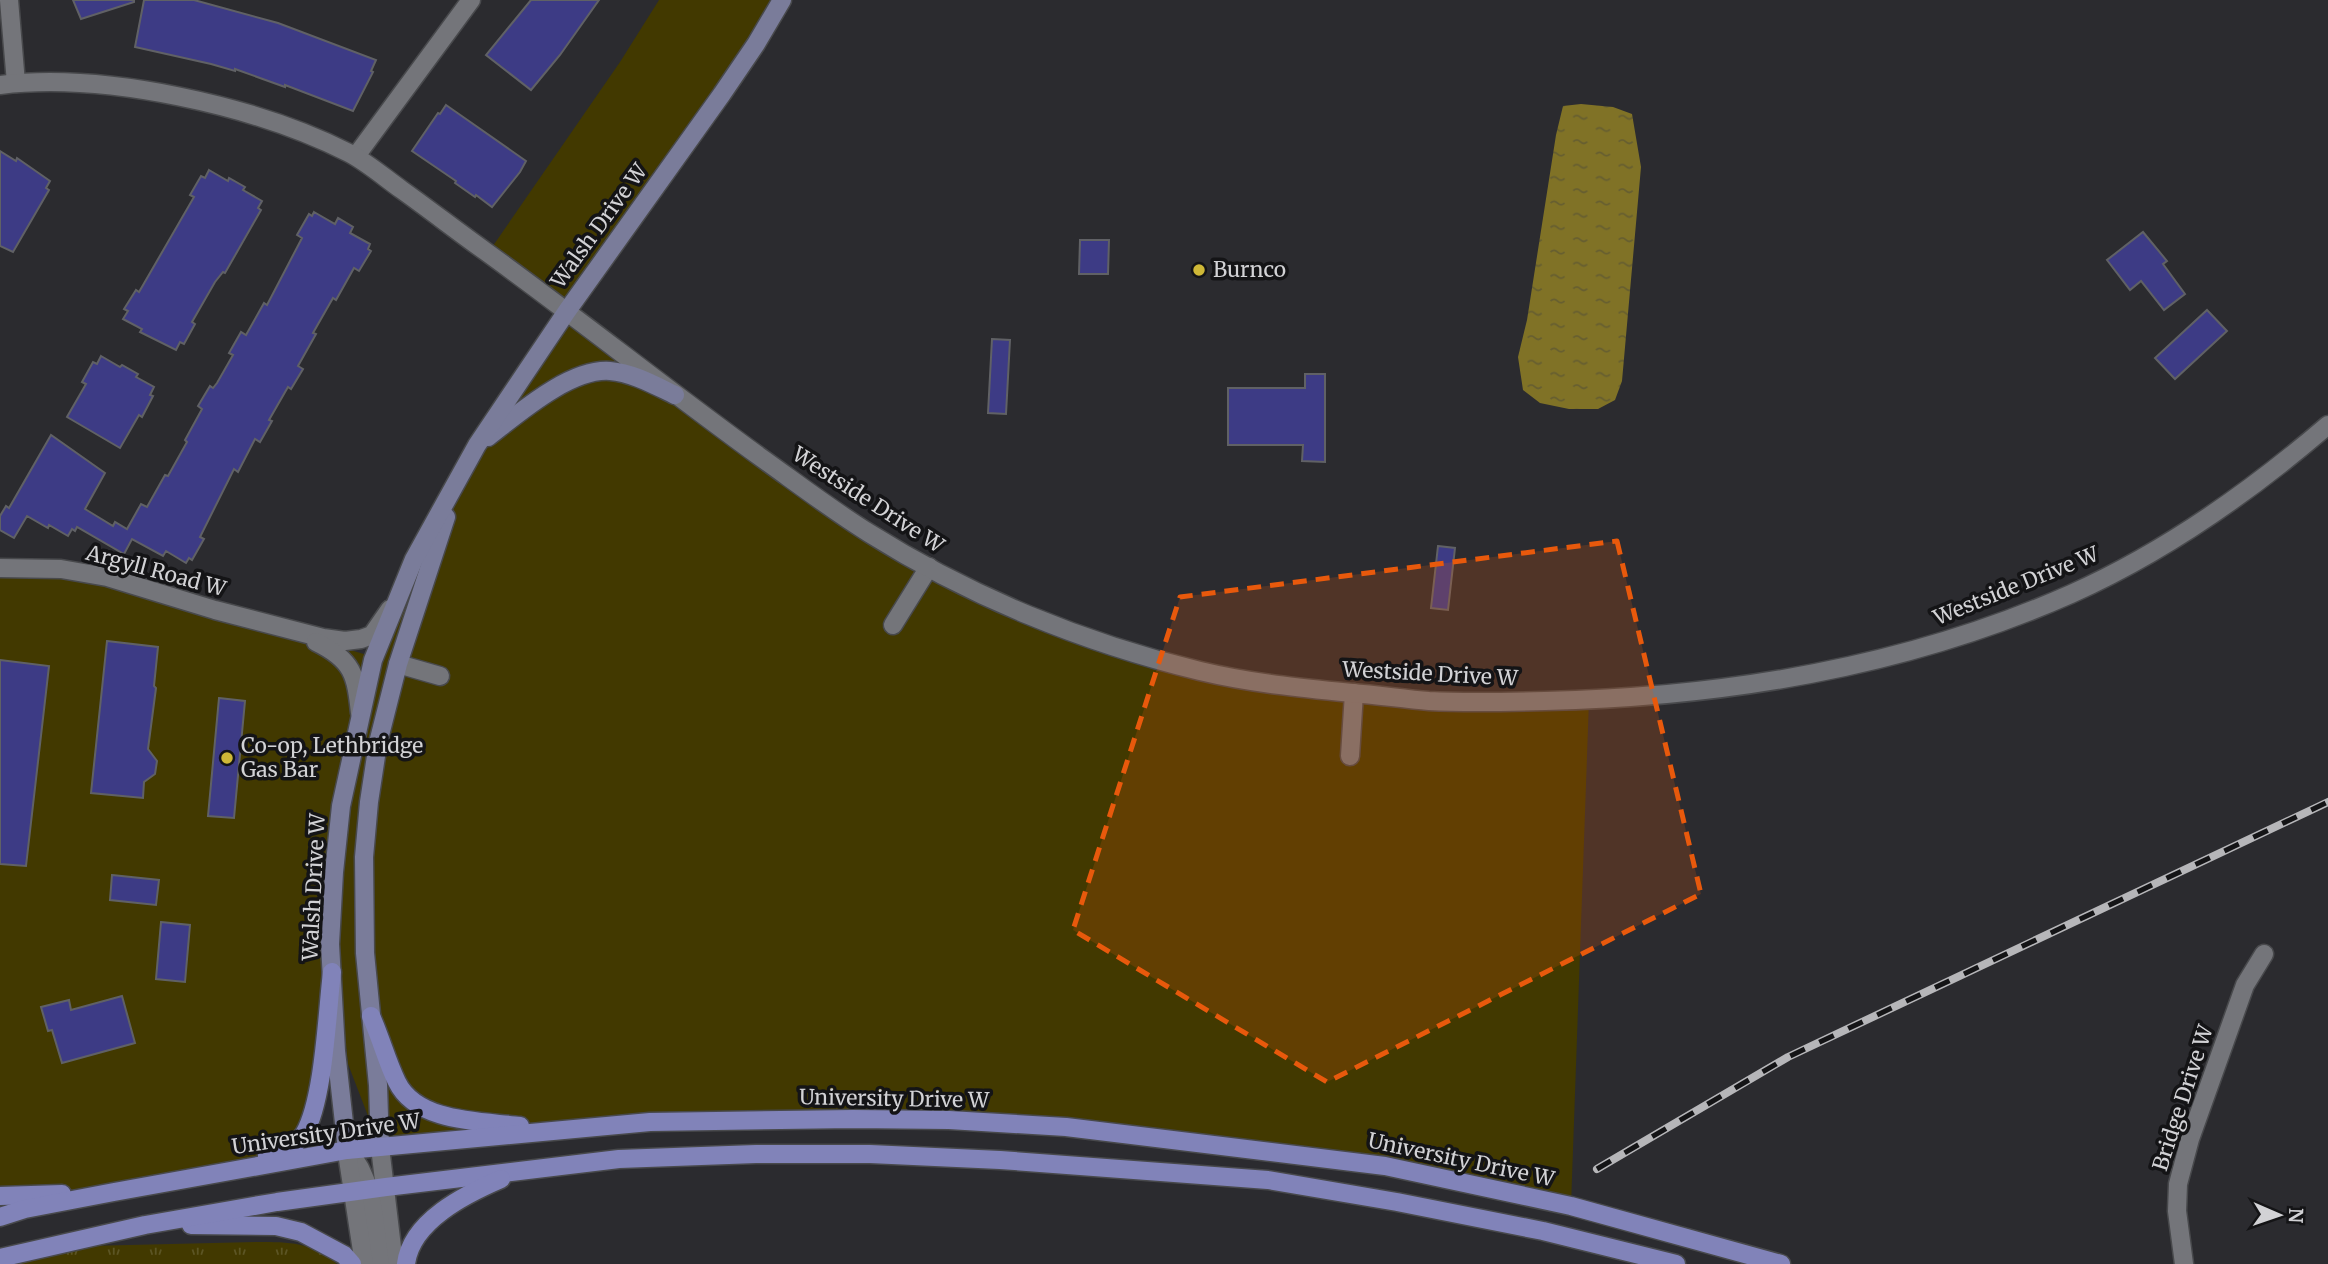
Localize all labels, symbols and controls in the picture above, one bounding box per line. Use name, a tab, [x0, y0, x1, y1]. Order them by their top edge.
street label: Walsh Drive W	[544, 157, 653, 294]
place label: Burnco	[1213, 256, 1286, 283]
marker: Burnco	[1191, 262, 1207, 278]
street label: Westside Drive W	[786, 440, 950, 559]
street label: Argyll Road W	[82, 539, 230, 602]
street label: Westside Drive W	[1928, 540, 2103, 631]
street label: Westside Drive W	[1341, 655, 1520, 692]
place label: Co-op, Lethbridge Gas Bar	[241, 732, 423, 783]
marker: Co-op, Lethbridge Gas Bar	[219, 750, 235, 766]
street label: Walsh Drive W	[296, 812, 331, 962]
street label: Bridge Drive W	[2146, 1021, 2219, 1174]
street label: University Drive W	[799, 1083, 990, 1114]
street label: University Drive W	[230, 1107, 423, 1160]
street label: University Drive W	[1365, 1127, 1558, 1193]
north arrow	[2244, 1180, 2314, 1250]
text: N	[2284, 1208, 2308, 1224]

